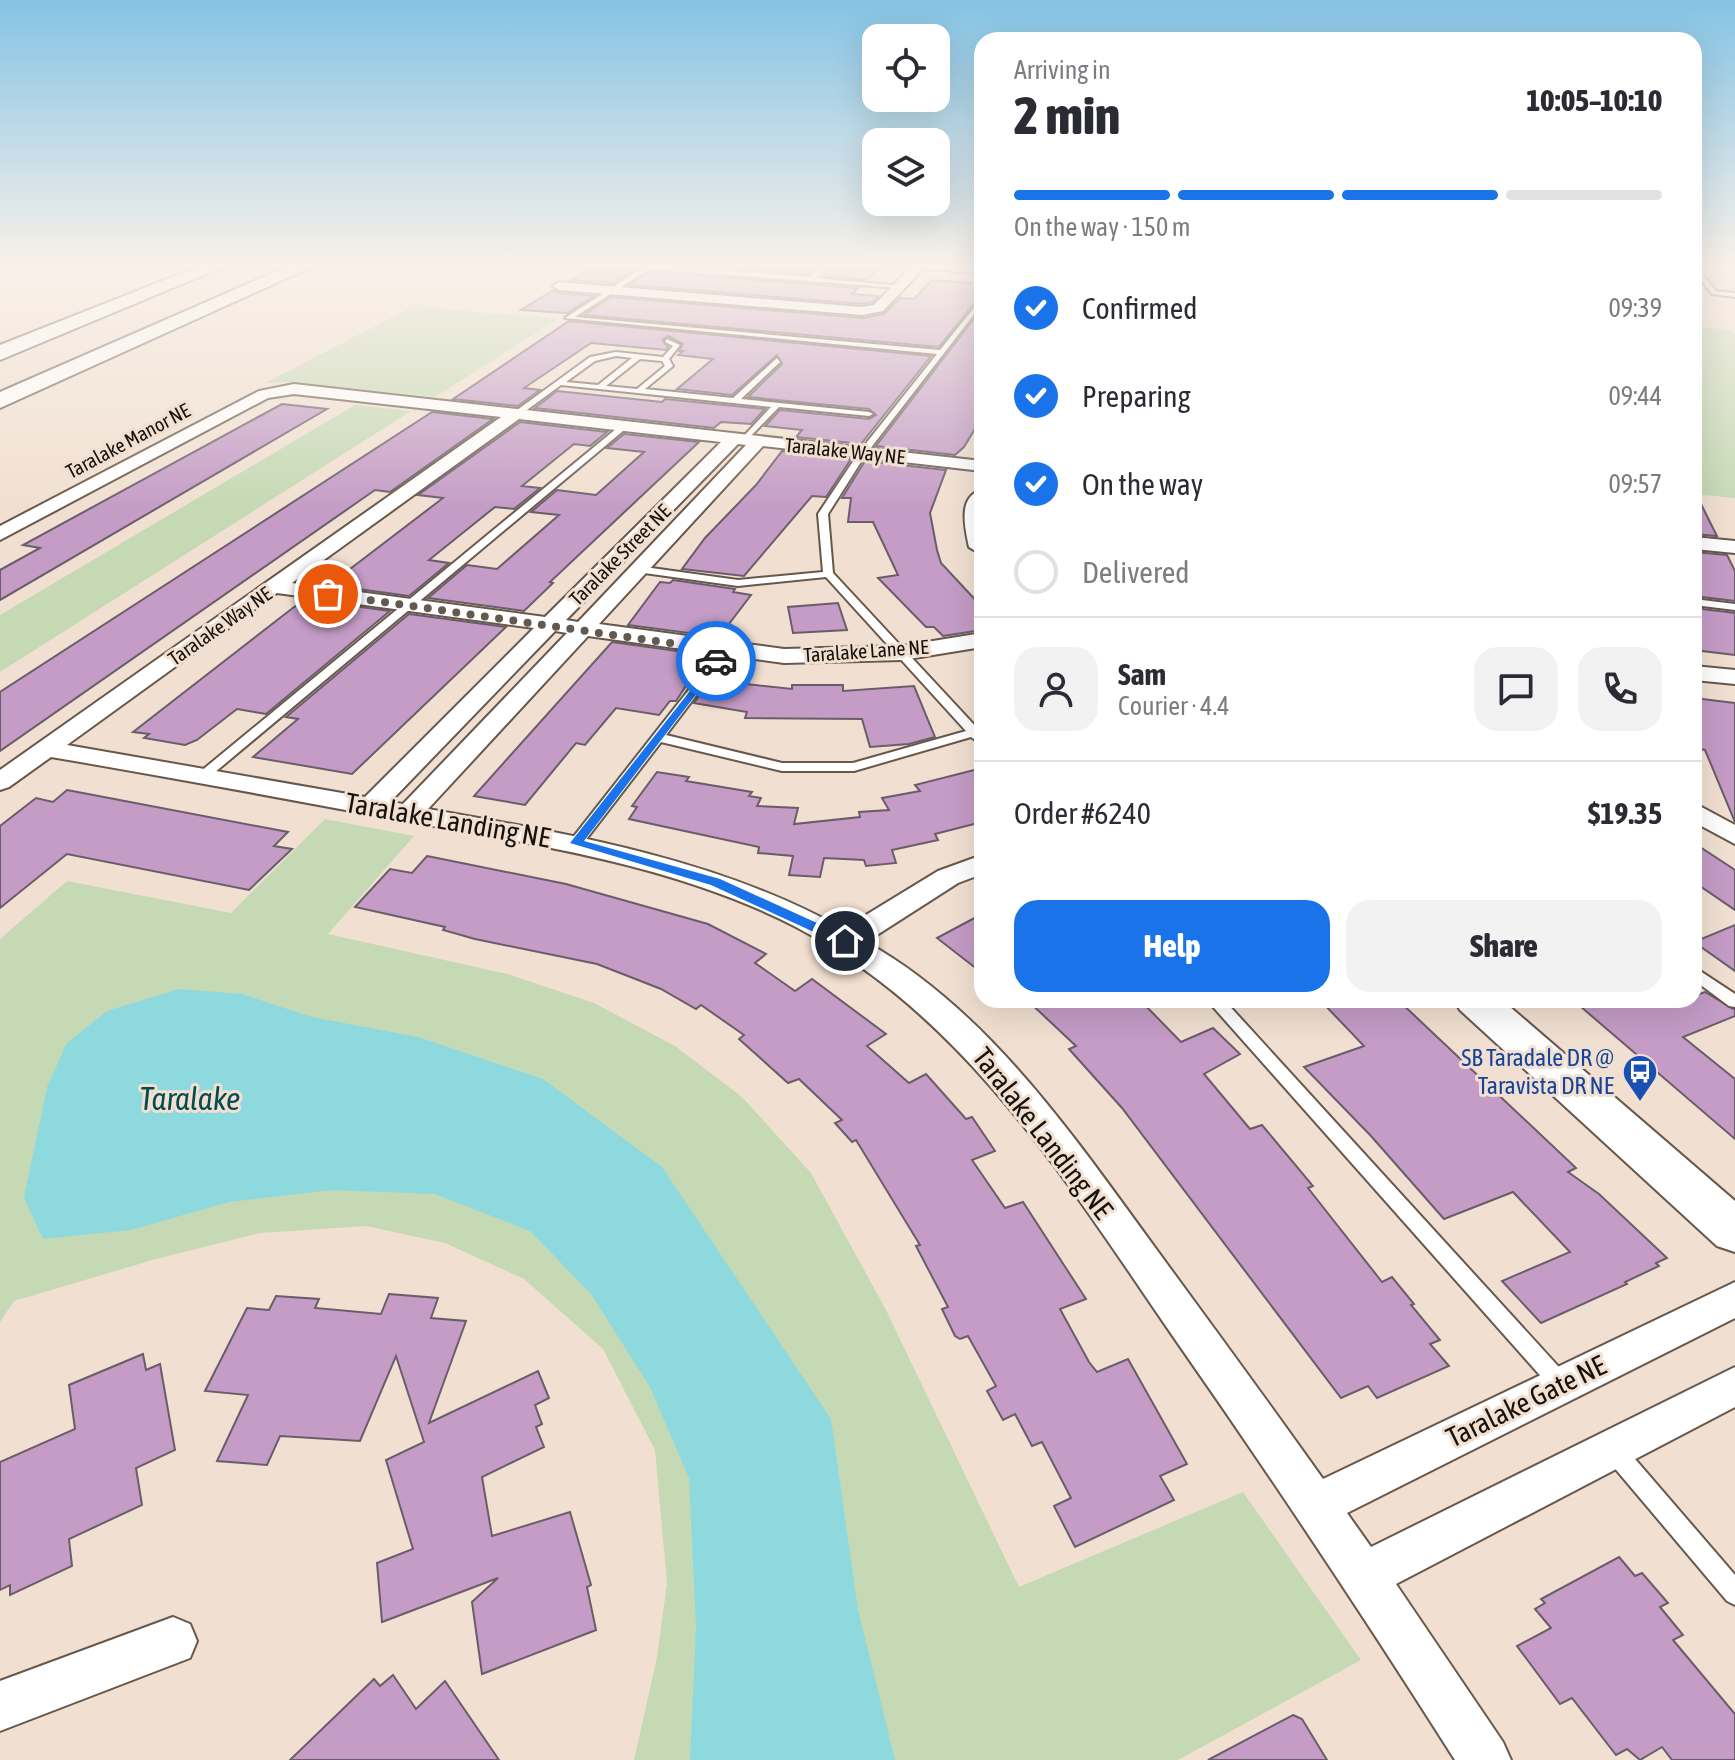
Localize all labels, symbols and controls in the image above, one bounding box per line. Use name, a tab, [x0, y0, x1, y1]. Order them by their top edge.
map controls	[862, 24, 950, 216]
button: locate	[862, 24, 950, 112]
text: Arriving in	[1014, 55, 1111, 85]
text: 10:05–10:10	[1526, 83, 1662, 117]
text: 2 min	[1014, 85, 1120, 145]
button: layers	[862, 128, 950, 216]
text: On the way · 150 m	[1014, 212, 1191, 242]
icon: check	[1014, 286, 1058, 330]
text: Confirmed	[1082, 291, 1197, 325]
text: 09:39	[1608, 293, 1662, 323]
icon: check	[1014, 374, 1058, 418]
text: Preparing	[1082, 379, 1191, 413]
text: 09:44	[1608, 381, 1662, 411]
street label: Taralake Manor NE	[62, 398, 194, 483]
street label: Taralake Way NE	[784, 433, 907, 468]
icon: check	[1014, 462, 1058, 506]
text: On the way	[1082, 467, 1203, 501]
text: 09:57	[1608, 469, 1662, 499]
street label: Taralake Street NE	[564, 499, 675, 610]
text: Delivered	[1082, 555, 1190, 589]
pin	[294, 560, 362, 628]
icon: bag	[306, 572, 350, 616]
street label: Taralake Way NE	[164, 581, 276, 670]
courier	[676, 621, 756, 701]
street label: Taralake Lane NE	[803, 635, 930, 666]
icon: car	[694, 639, 738, 683]
button: person	[1014, 647, 1098, 731]
button: chat	[1474, 647, 1558, 731]
button: phone	[1578, 647, 1662, 731]
text: Sam	[1118, 657, 1166, 691]
text: Courier · 4.4	[1118, 691, 1229, 721]
street label: Taralake Landing NE	[343, 786, 553, 854]
text: Order #6240	[1014, 796, 1151, 830]
text: $19.35	[1588, 796, 1662, 830]
button: Help	[1014, 900, 1330, 992]
button: Share	[1346, 900, 1662, 992]
pin	[811, 907, 879, 975]
icon: home	[823, 919, 867, 963]
street label: Taralake Landing NE	[966, 1041, 1120, 1225]
place label: SB Taradale DR @ Taravista DR NE	[1461, 1044, 1614, 1099]
bus stop icon: SB Taradale DR @ Taravista DR NE	[1621, 1053, 1659, 1103]
water label: Taralake	[139, 1080, 241, 1117]
street label: Taralake Gate NE	[1441, 1349, 1611, 1453]

